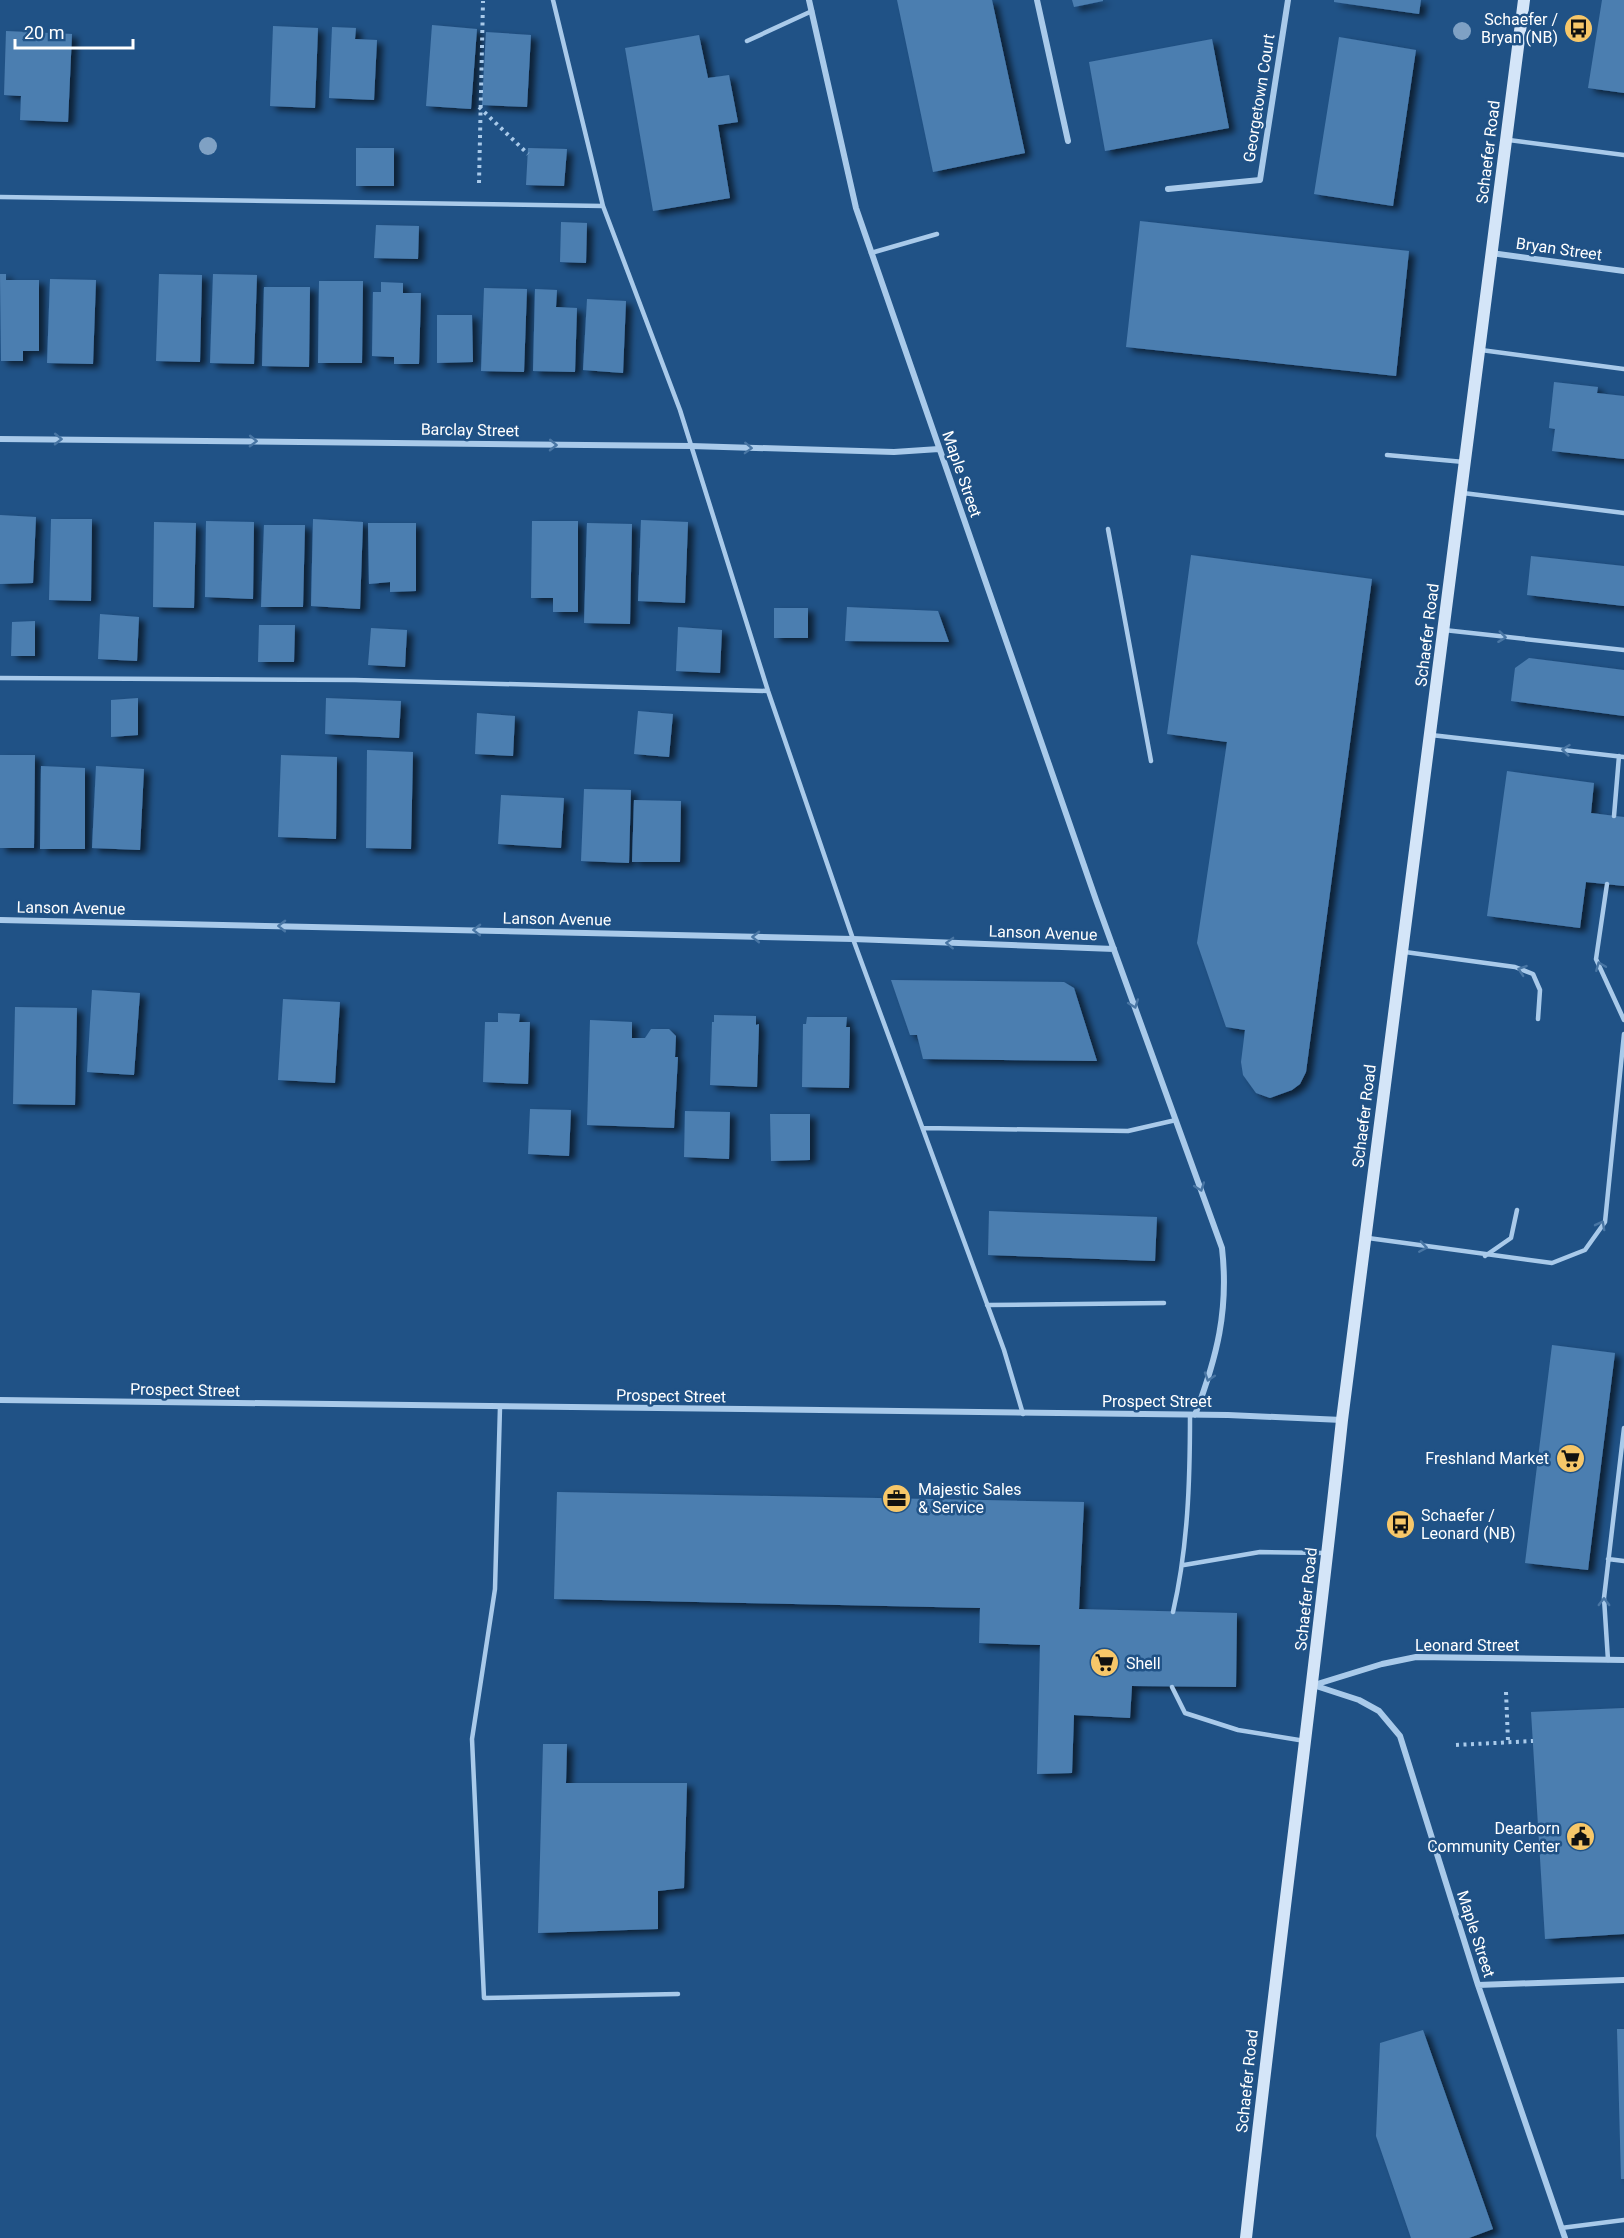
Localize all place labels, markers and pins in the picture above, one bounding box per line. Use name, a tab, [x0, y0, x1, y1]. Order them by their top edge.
place label: Schaefer / Bryan (NB)	[1481, 10, 1558, 47]
bus stop icon: Schaefer / Bryan (NB)	[1563, 12, 1595, 44]
supermarket icon: Freshland Market	[1554, 1442, 1586, 1474]
place label: Freshland Market	[1425, 1449, 1549, 1468]
place label: Majestic Sales & Service	[918, 1480, 1022, 1517]
office icon: Majestic Sales & Service	[881, 1482, 913, 1514]
place label: Schaefer / Leonard (NB)	[1421, 1506, 1515, 1543]
bus stop icon: Schaefer / Leonard (NB)	[1384, 1508, 1416, 1540]
supermarket icon: Shell	[1089, 1647, 1121, 1679]
place label: Shell	[1126, 1654, 1161, 1673]
place label: Dearborn Community Center	[1427, 1819, 1561, 1856]
public building icon: Dearborn Community Center	[1565, 1821, 1597, 1853]

